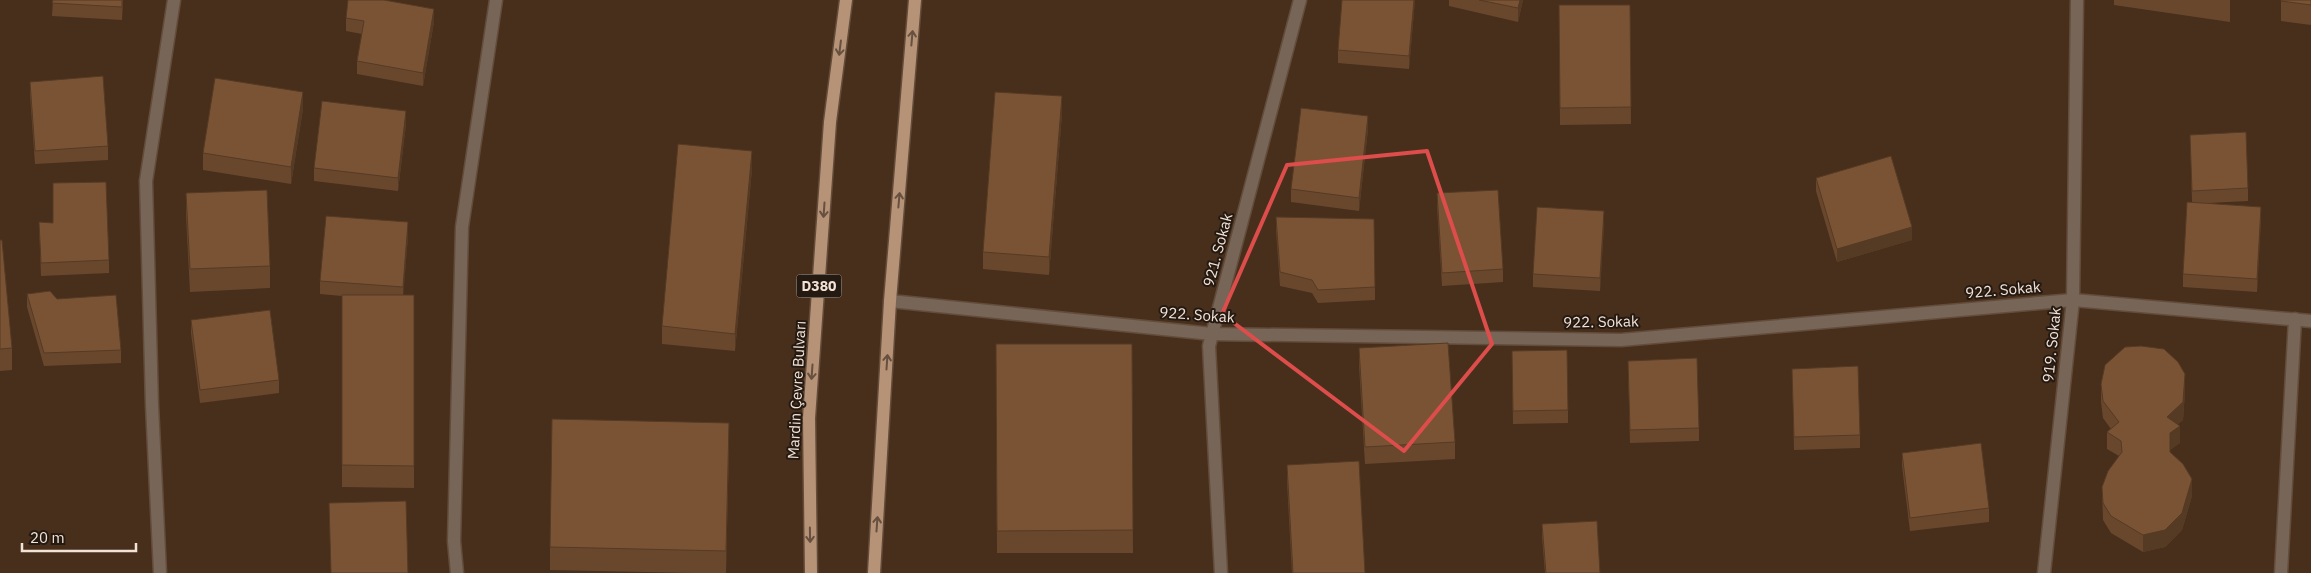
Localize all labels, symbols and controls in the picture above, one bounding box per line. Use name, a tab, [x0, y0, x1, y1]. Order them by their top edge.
one-way arrow	[907, 30, 917, 46]
one-way arrow	[834, 40, 844, 56]
one-way arrow	[894, 192, 903, 208]
one-way arrow	[819, 202, 829, 218]
street label: 921. Sokak	[1199, 211, 1236, 289]
road number: D380	[796, 274, 842, 298]
street label: 922. Sokak	[1965, 277, 2041, 302]
street label: 922. Sokak	[1159, 302, 1235, 327]
street label: 919. Sokak	[2038, 306, 2065, 383]
street label: 922. Sokak	[1563, 311, 1639, 332]
street label: Mardin Çevre Bulvarı	[783, 320, 810, 460]
one-way arrow	[882, 354, 891, 370]
one-way arrow	[808, 364, 817, 380]
one-way arrow	[872, 517, 881, 533]
scale bar	[22, 520, 136, 552]
one-way arrow	[805, 526, 815, 542]
text: 20 m	[30, 528, 65, 547]

